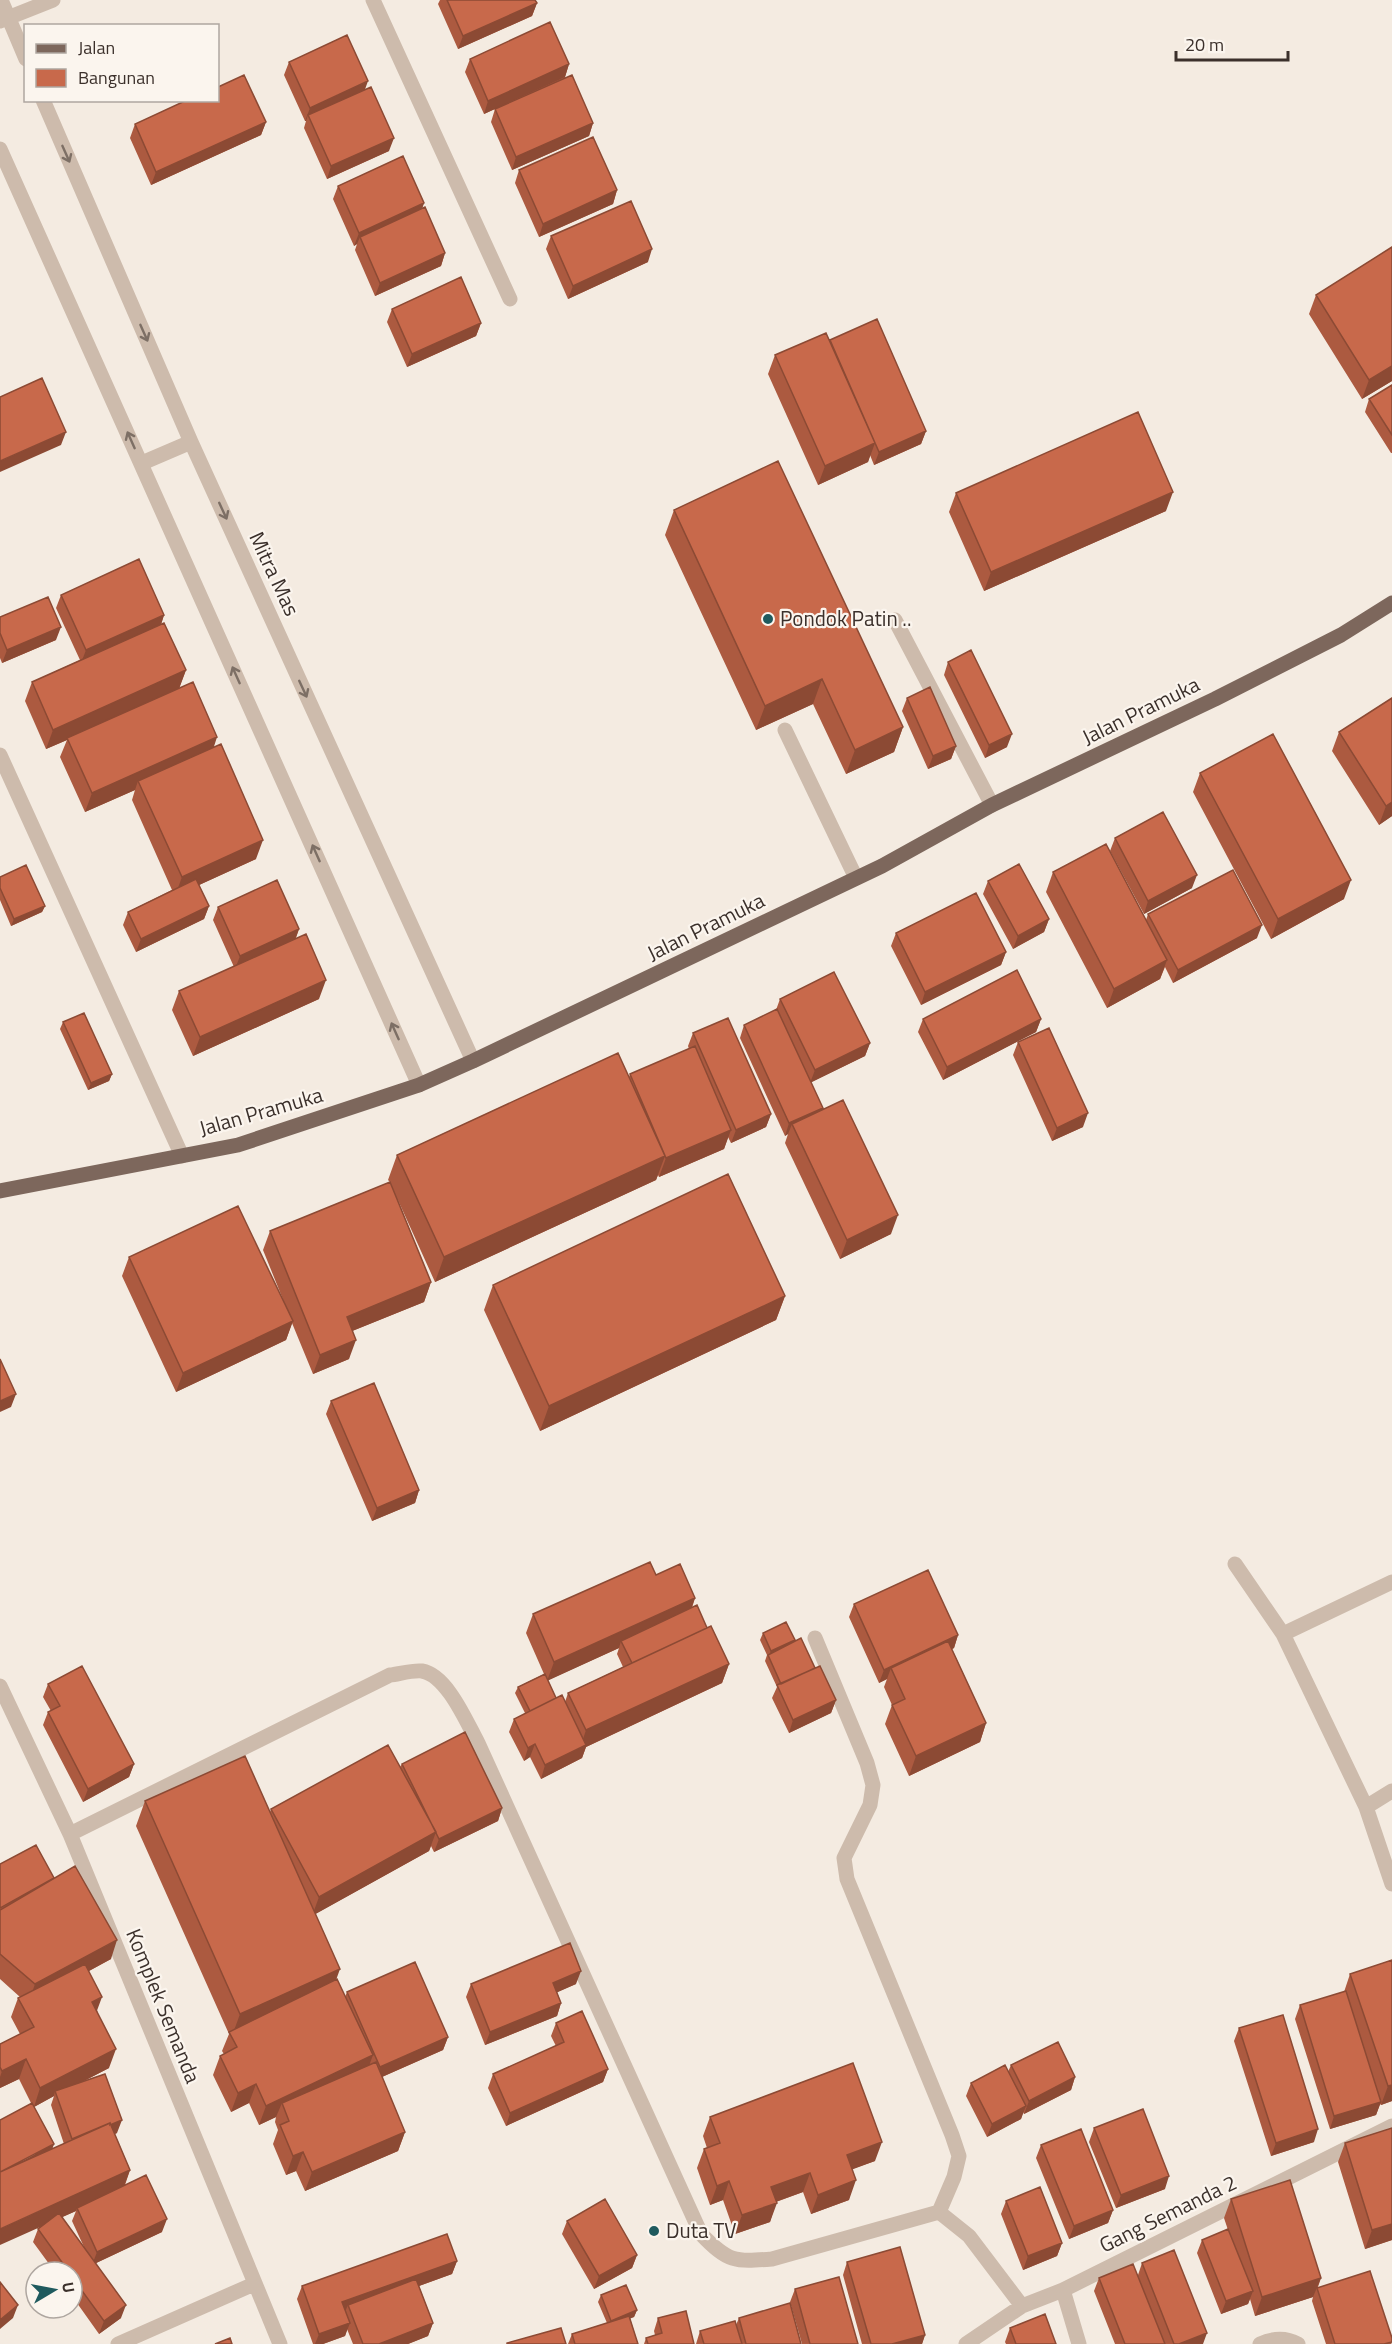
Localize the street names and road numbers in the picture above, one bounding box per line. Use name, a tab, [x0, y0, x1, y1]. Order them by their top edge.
street label: Mitra Mas	[241, 526, 308, 621]
street label: Jalan Pramuka	[1076, 668, 1205, 752]
street label: Jalan Pramuka	[641, 884, 770, 968]
street label: Jalan Pramuka	[195, 1078, 327, 1144]
street label: Komplek Semanda	[118, 1923, 210, 2088]
street label: Gang Semanda 2	[1093, 2166, 1242, 2260]

